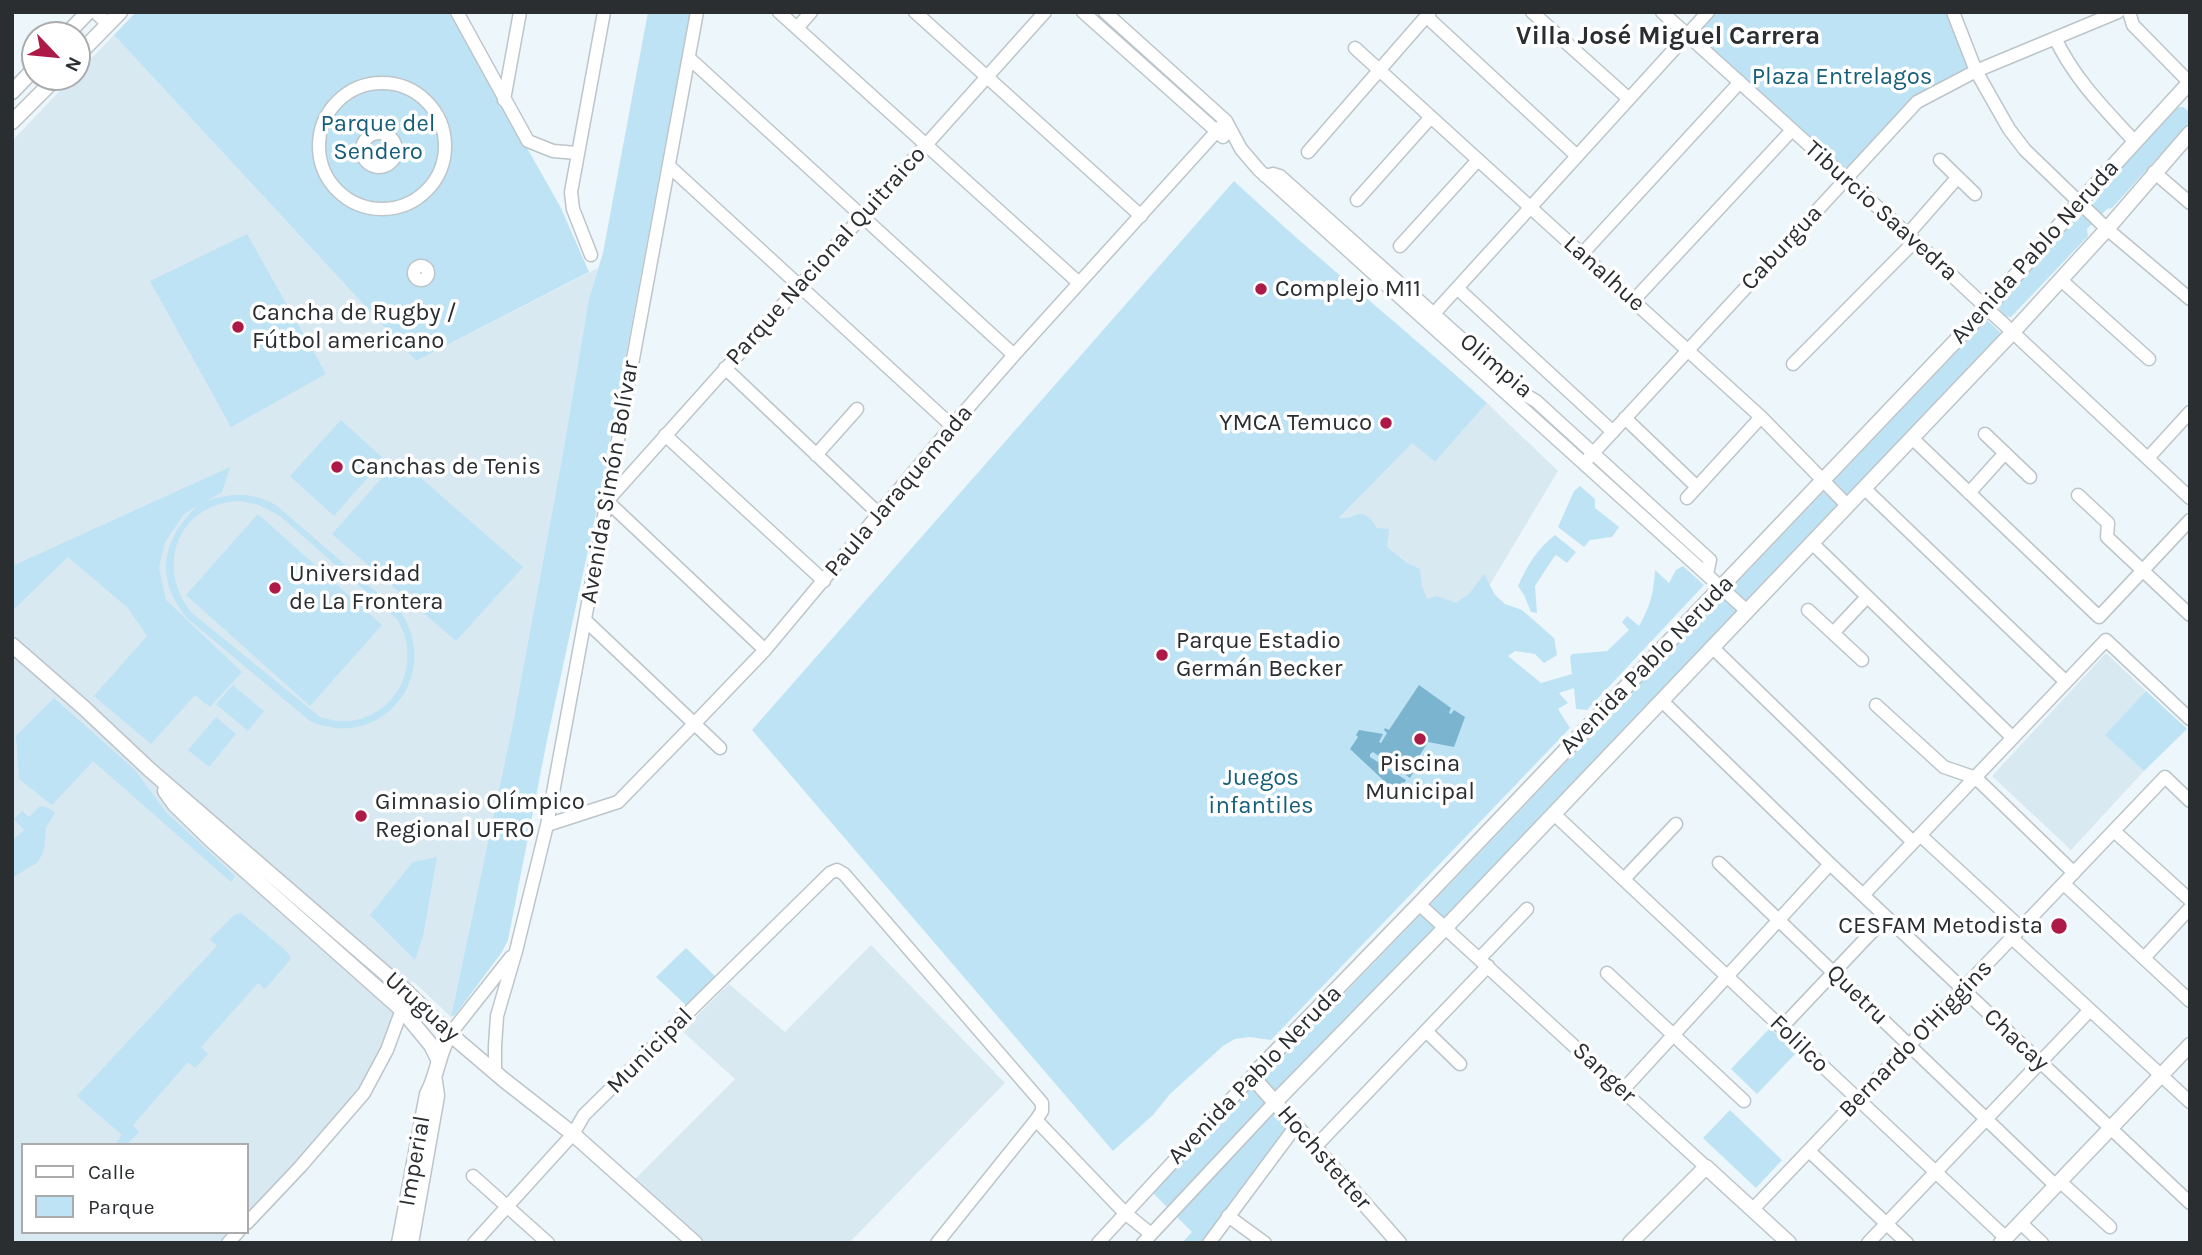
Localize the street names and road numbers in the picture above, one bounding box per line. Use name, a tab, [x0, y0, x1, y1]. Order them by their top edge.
street label: Tiburcio Saavedra	[1798, 135, 1964, 287]
street label: Parque Nacional Quitraico	[720, 140, 932, 372]
street label: Avenida Pablo Neruda	[1945, 154, 2125, 350]
street label: Caburgua	[1735, 199, 1829, 297]
street label: Lanalhue	[1557, 230, 1651, 318]
street label: Olimpia	[1454, 327, 1538, 405]
street label: Avenida Simón Bolívar	[574, 359, 646, 605]
street label: Paula Jaraquemada	[819, 399, 979, 583]
street label: Avenida Pablo Neruda	[1554, 569, 1740, 761]
street label: Bernardo O'Higgins	[1833, 954, 1999, 1124]
street label: Quetru	[1820, 959, 1894, 1031]
street label: Uruguay	[378, 966, 466, 1048]
street label: Avenida Pablo Neruda	[1162, 979, 1348, 1171]
street label: Municipal	[601, 1002, 699, 1100]
street label: Chacay	[1977, 1002, 2055, 1078]
street label: Folilco	[1763, 1009, 1835, 1079]
street label: Sanger	[1566, 1036, 1642, 1110]
street label: Hochstetter	[1271, 1100, 1377, 1216]
street label: Imperial	[393, 1114, 437, 1208]

